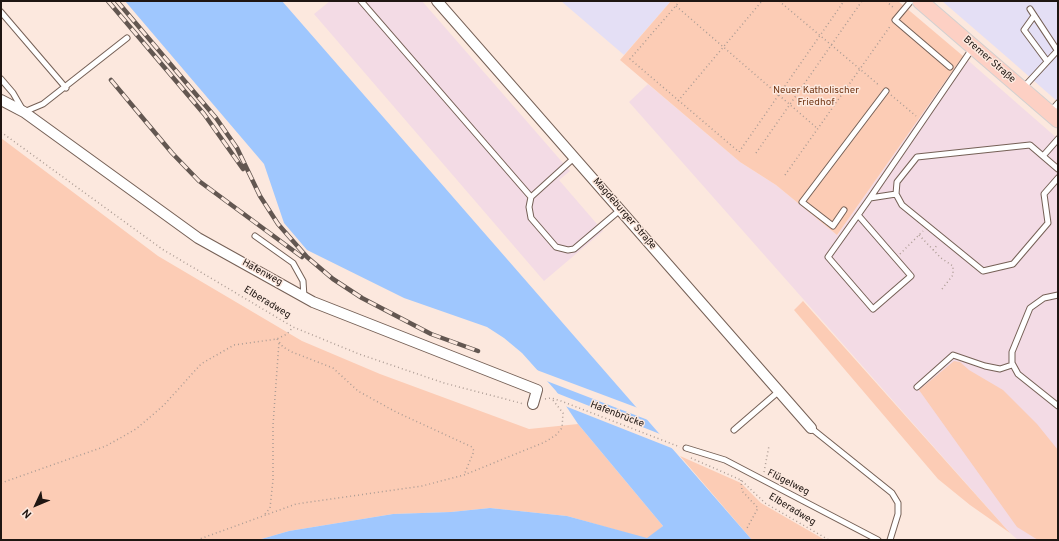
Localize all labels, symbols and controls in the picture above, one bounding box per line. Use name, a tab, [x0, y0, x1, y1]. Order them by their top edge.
street label: Bremer Straße	[960, 34, 1018, 86]
park label: Neuer Katholischer Friedhof	[773, 85, 859, 108]
street label: Magdeburger Straße	[590, 176, 658, 252]
street label: Hafenweg	[240, 257, 284, 289]
street label: Elberadweg	[241, 284, 293, 322]
street label: Hafenbrücke	[588, 399, 646, 431]
street label: Flügelweg	[765, 467, 811, 499]
north arrow	[16, 485, 56, 525]
street label: Elberadweg	[766, 491, 818, 529]
text: N	[20, 506, 35, 521]

